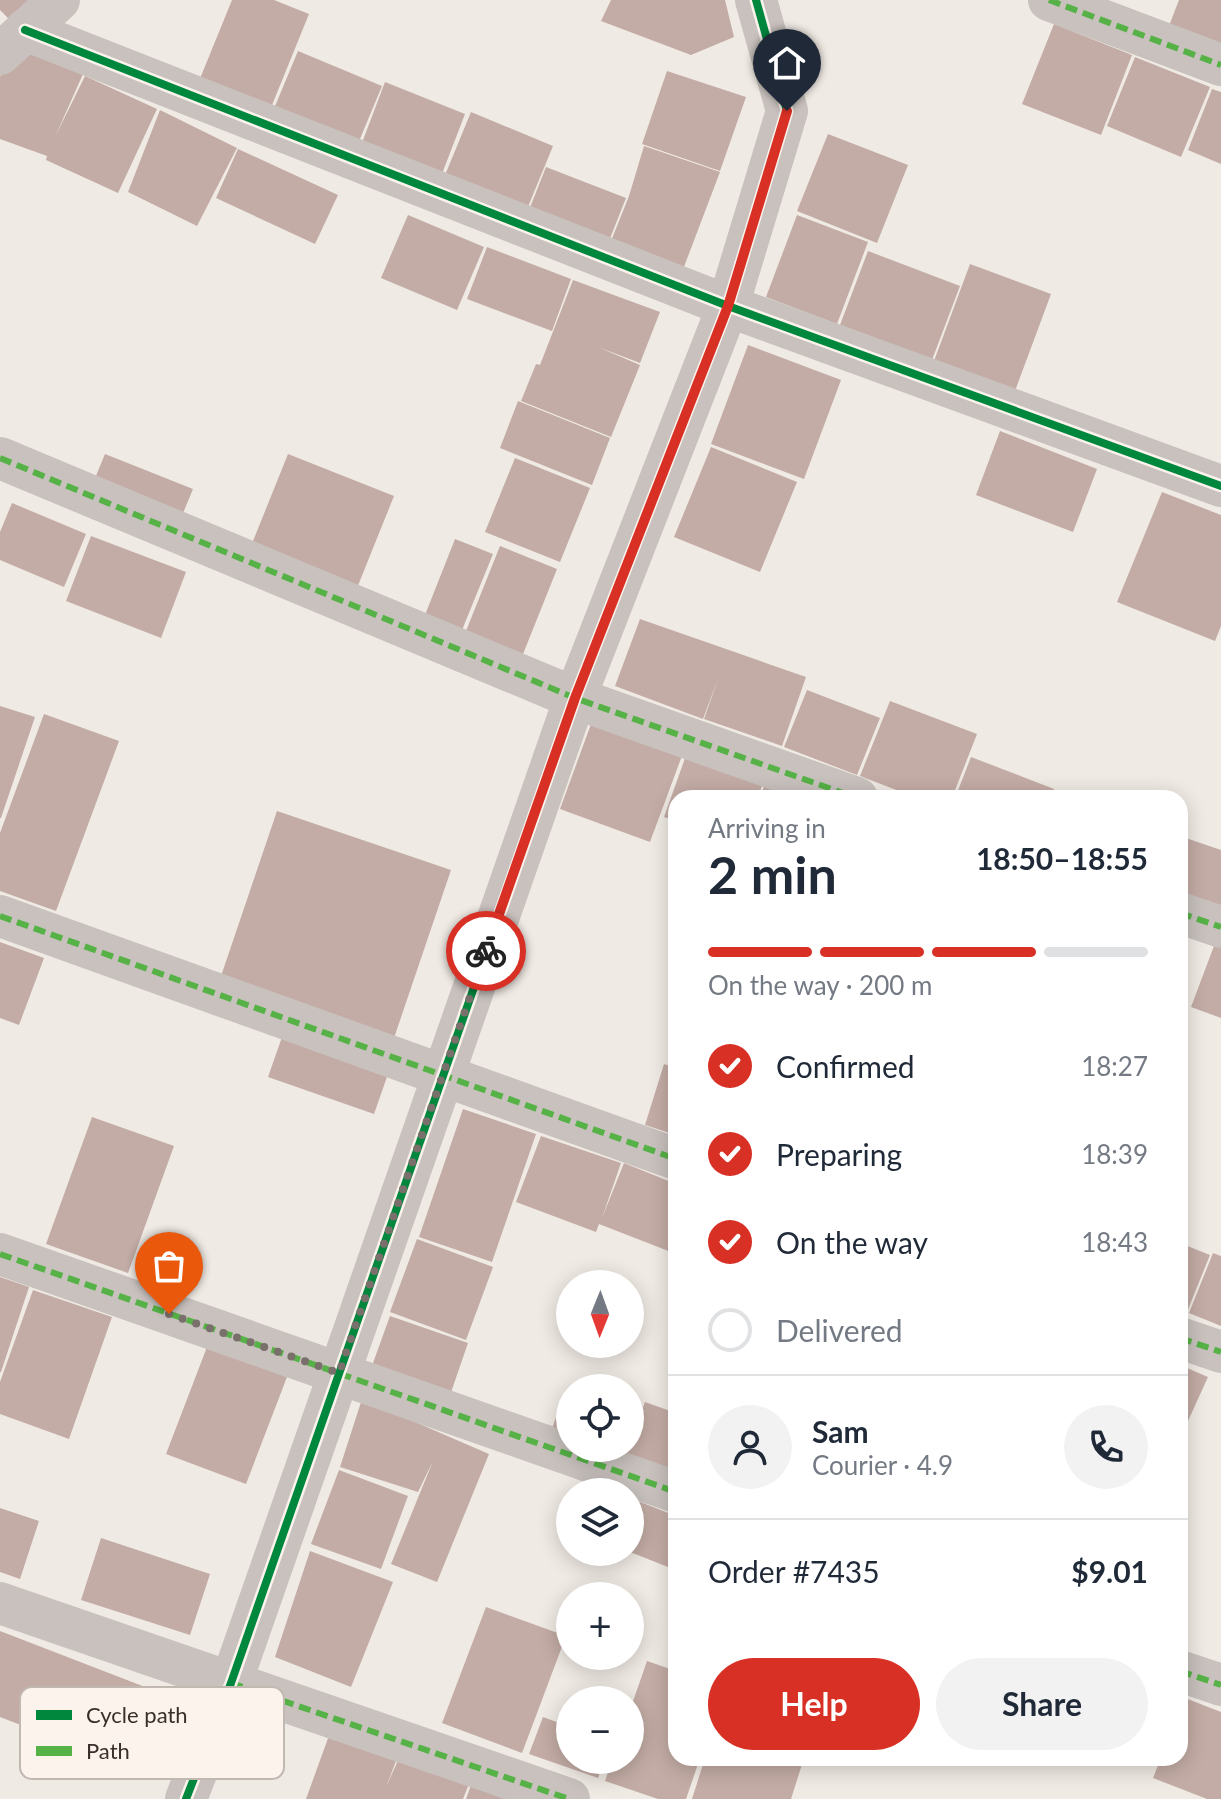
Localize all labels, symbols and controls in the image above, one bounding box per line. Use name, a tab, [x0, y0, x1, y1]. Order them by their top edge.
pin	[753, 29, 821, 111]
icon: home	[765, 41, 809, 85]
text: Arriving in	[708, 812, 826, 844]
text: 18:50–18:55	[976, 840, 1148, 876]
text: 2 min	[708, 843, 837, 905]
courier	[446, 911, 526, 991]
icon: bike	[464, 929, 508, 973]
text: On the way · 200 m	[708, 969, 932, 1001]
icon: check	[708, 1044, 752, 1088]
text: Confirmed	[776, 1048, 915, 1084]
text: 18:27	[1081, 1050, 1148, 1082]
icon: check	[708, 1132, 752, 1176]
text: Preparing	[776, 1136, 902, 1172]
text: 18:39	[1081, 1138, 1148, 1170]
icon: check	[708, 1220, 752, 1264]
text: On the way	[776, 1224, 928, 1260]
text: 18:43	[1081, 1226, 1148, 1258]
pin	[135, 1232, 203, 1314]
icon: bag	[147, 1244, 191, 1288]
north arrow	[556, 1270, 644, 1358]
map controls	[556, 1270, 644, 1774]
text: Delivered	[776, 1312, 903, 1348]
button: locate	[556, 1374, 644, 1462]
button: person	[708, 1405, 792, 1489]
button: phone	[1064, 1405, 1148, 1489]
text: Sam	[812, 1413, 869, 1449]
text: Courier · 4.9	[812, 1449, 953, 1481]
button: layers	[556, 1478, 644, 1566]
text: Order #7435	[708, 1553, 880, 1589]
text: $9.01	[1071, 1553, 1148, 1589]
button: +	[556, 1582, 644, 1670]
button: Help	[708, 1658, 920, 1750]
button: Share	[936, 1658, 1148, 1750]
button: −	[556, 1686, 644, 1774]
legend	[20, 1687, 284, 1779]
text: Cycle path	[86, 1701, 188, 1728]
text: Path	[86, 1737, 130, 1764]

